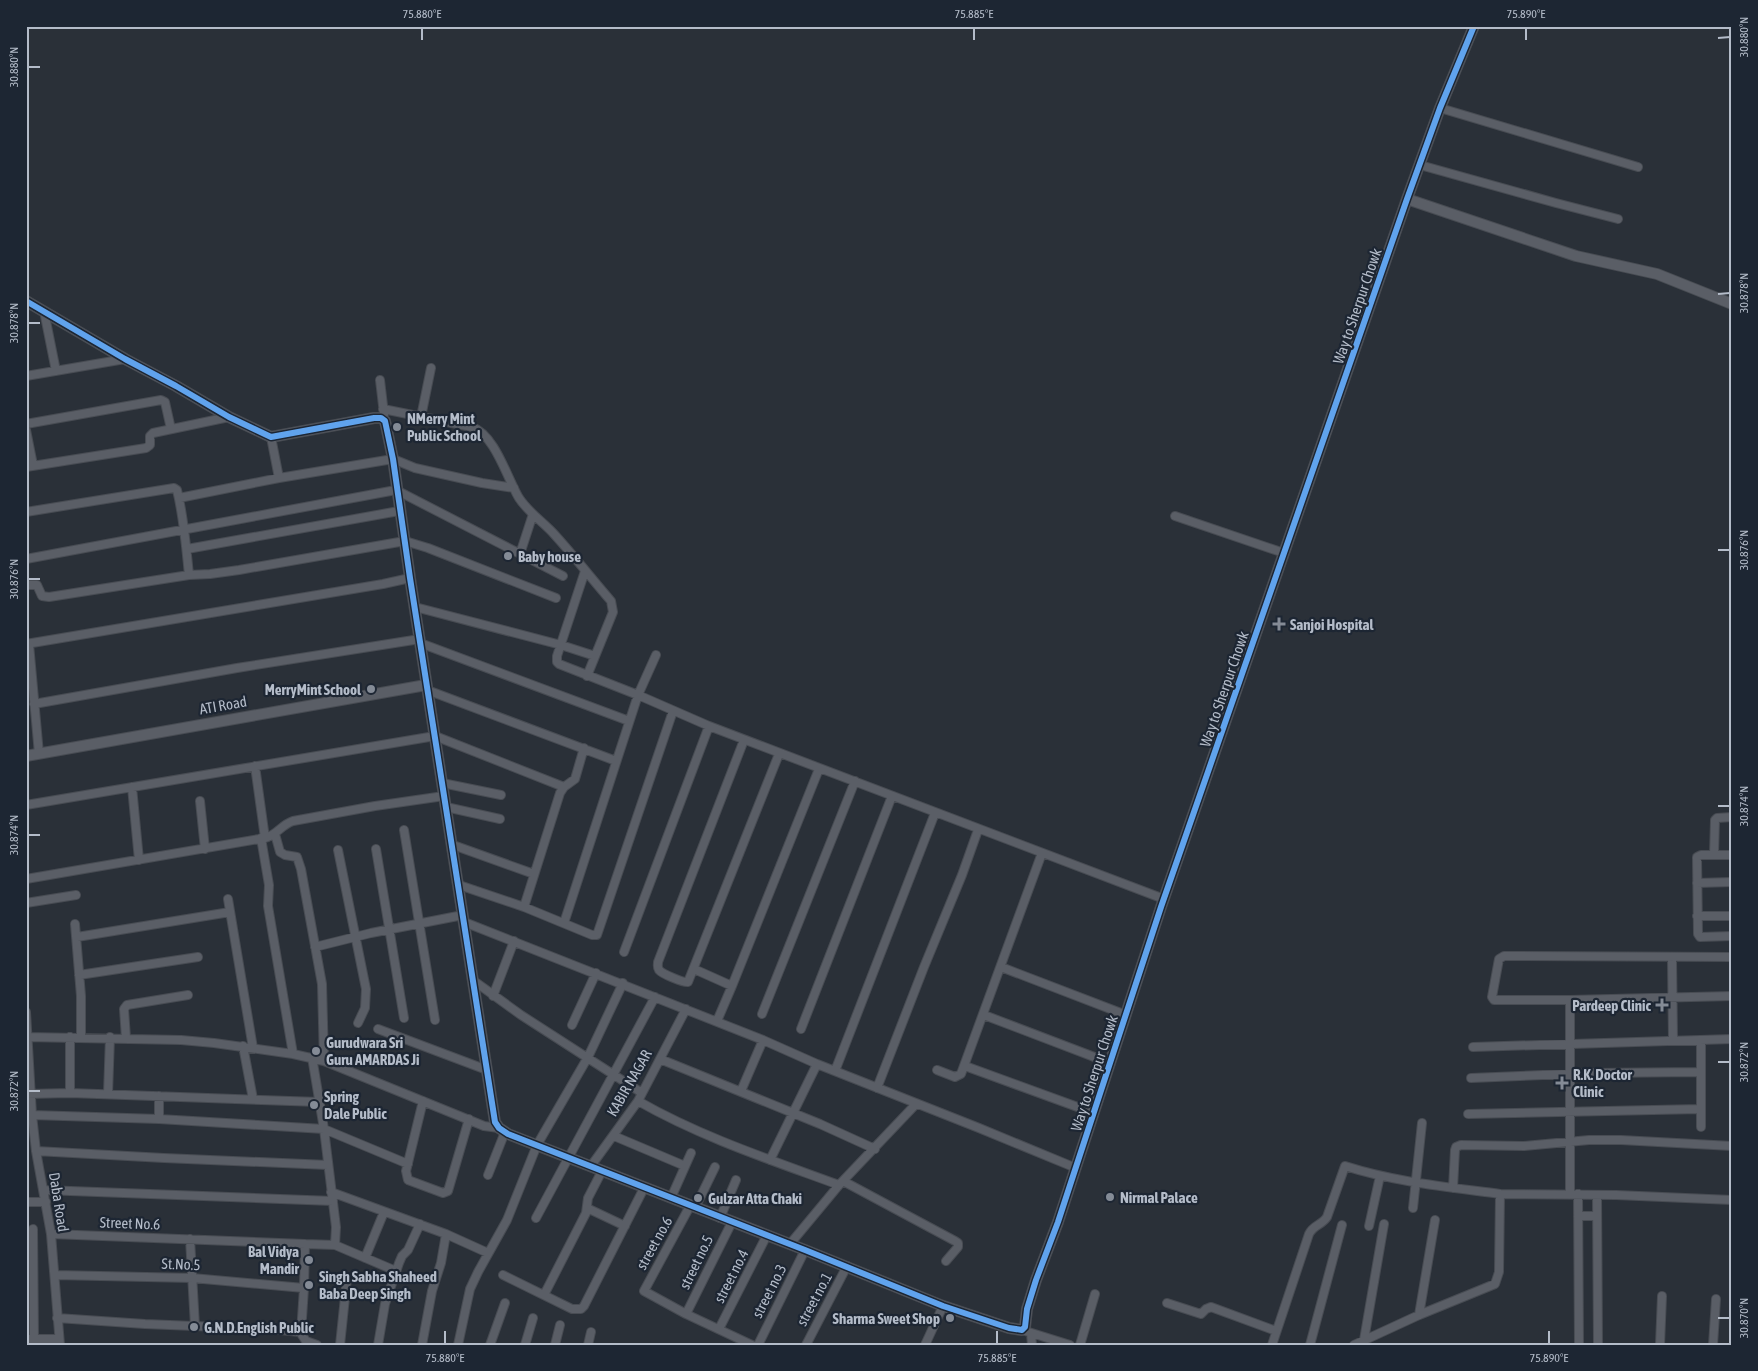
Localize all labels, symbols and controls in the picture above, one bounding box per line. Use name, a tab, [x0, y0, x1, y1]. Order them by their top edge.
text: 75.880°E	[403, 7, 441, 21]
text: 75.885°E	[955, 7, 993, 21]
text: 75.890°E	[1507, 7, 1545, 21]
text: 30.880°N	[1737, 17, 1751, 57]
text: 30.880°N	[7, 47, 21, 87]
street label: Way to Sherpur Chowk	[1329, 246, 1385, 366]
text: 30.878°N	[1737, 273, 1751, 313]
text: 30.878°N	[7, 303, 21, 343]
place label: NMerry Mint Public School	[407, 410, 482, 444]
marker: NMerry Mint Public School	[391, 421, 403, 433]
text: 30.876°N	[1737, 530, 1751, 570]
place label: Baby house	[518, 548, 581, 565]
marker: Baby house	[502, 550, 514, 562]
text: 30.876°N	[7, 559, 21, 599]
place label: Sanjoi Hospital	[1290, 616, 1374, 633]
marker: Sanjoi Hospital	[1272, 617, 1286, 631]
street label: Way to Sherpur Chowk	[1196, 629, 1252, 749]
place label: MerryMint School	[265, 681, 362, 698]
marker: MerryMint School	[365, 683, 377, 695]
street label: ATI Road	[198, 692, 248, 718]
text: 30.874°N	[1737, 786, 1751, 826]
text: 30.874°N	[7, 815, 21, 855]
place label: Pardeep Clinic	[1572, 997, 1651, 1014]
marker: Pardeep Clinic	[1655, 998, 1669, 1012]
street label: Way to Sherpur Chowk	[1067, 1012, 1121, 1133]
place label: Gurudwara Sri Guru AMARDAS Ji	[326, 1034, 420, 1068]
text: 30.872°N	[1737, 1042, 1751, 1082]
marker: Gurudwara Sri Guru AMARDAS Ji	[310, 1045, 322, 1057]
street label: KABIR NAGAR	[603, 1046, 655, 1119]
place label: R.K. Doctor Clinic	[1573, 1066, 1632, 1100]
text: 30.872°N	[7, 1071, 21, 1111]
marker: R.K. Doctor Clinic	[1555, 1076, 1569, 1090]
place label: Spring Dale Public	[324, 1088, 387, 1122]
marker: Spring Dale Public	[308, 1099, 320, 1111]
street label: Daba Road	[46, 1171, 72, 1233]
place label: Nirmal Palace	[1120, 1189, 1198, 1206]
place label: Gulzar Atta Chaki	[708, 1190, 802, 1207]
marker: Nirmal Palace	[1104, 1191, 1116, 1203]
marker: Gulzar Atta Chaki	[692, 1192, 704, 1204]
street label: Street No.6	[99, 1213, 161, 1233]
street label: street no.6	[633, 1214, 675, 1272]
street label: street no.5	[676, 1232, 716, 1292]
place label: Bal Vidya Mandir	[248, 1243, 300, 1277]
street label: street no.4	[710, 1246, 752, 1306]
marker: Bal Vidya Mandir	[303, 1254, 315, 1266]
street label: St.No.5	[161, 1255, 201, 1273]
street label: street no.3	[748, 1261, 790, 1321]
place label: Singh Sabha Shaheed Baba Deep Singh	[319, 1268, 437, 1302]
street label: street no.1	[793, 1269, 835, 1329]
marker: Singh Sabha Shaheed Baba Deep Singh	[303, 1279, 315, 1291]
text: 30.870°N	[1737, 1298, 1751, 1338]
place label: Sharma Sweet Shop	[833, 1310, 940, 1327]
marker: Sharma Sweet Shop	[944, 1312, 956, 1324]
place label: G.N.D.English Public	[204, 1319, 314, 1336]
marker: G.N.D.English Public	[188, 1321, 200, 1333]
text: 75.880°E	[426, 1351, 464, 1365]
text: 75.885°E	[978, 1351, 1016, 1365]
text: 75.890°E	[1530, 1351, 1568, 1365]

